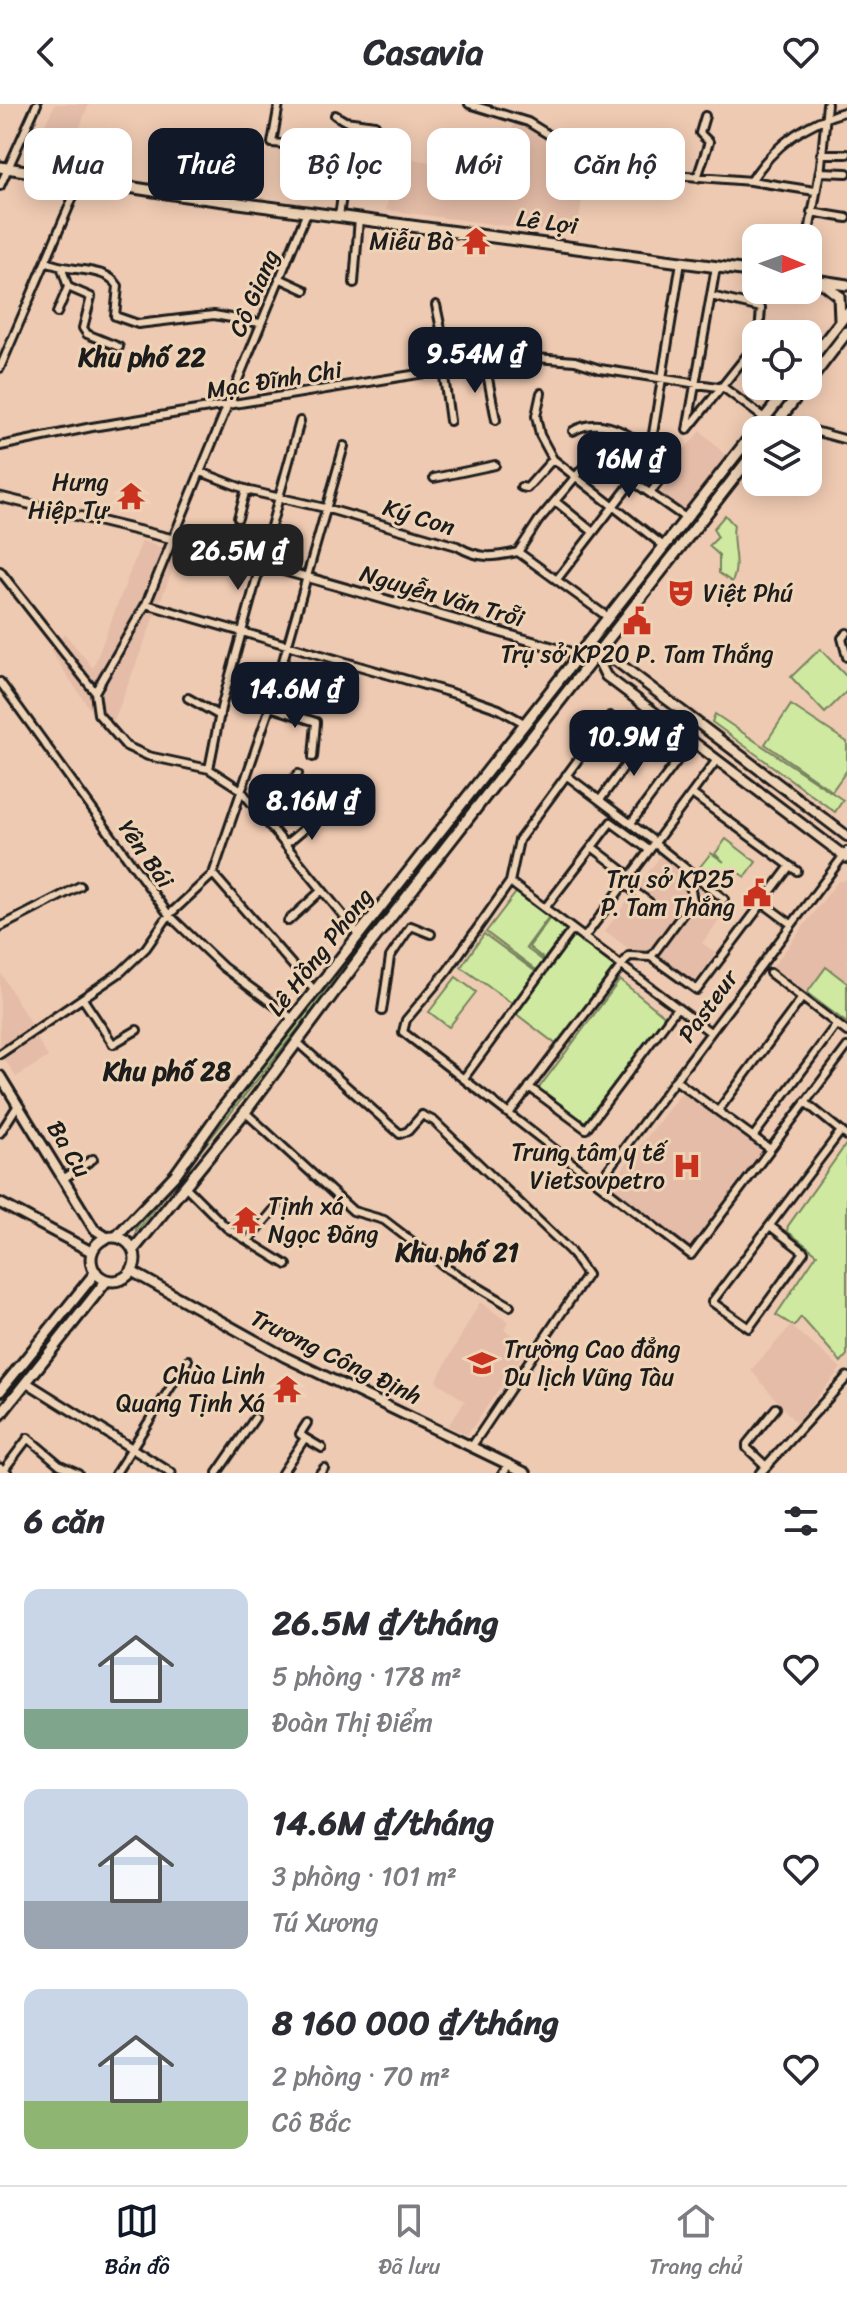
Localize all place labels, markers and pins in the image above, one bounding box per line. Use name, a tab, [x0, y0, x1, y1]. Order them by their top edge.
place label: Miễu Bà	[369, 220, 454, 262]
temple icon: Miễu Bà	[461, 226, 491, 256]
pin: 9.54M ₫	[401, 327, 549, 395]
pin: 16M ₫	[573, 432, 685, 500]
place label: Hưng Hiệp Tự	[28, 461, 111, 531]
temple icon: Hưng Hiệp Tự	[116, 481, 146, 511]
pin: 26.5M ₫	[164, 524, 312, 592]
place label: Việt Phú	[703, 572, 793, 614]
theatre icon: Việt Phú	[666, 578, 696, 608]
public building icon: Trụ sở KP20 P. Tam Thắng	[622, 606, 652, 636]
place label: Trụ sở KP20 P. Tam Thắng	[500, 633, 774, 675]
pin: 14.6M ₫	[221, 662, 369, 730]
pin: 10.9M ₫	[560, 710, 708, 778]
pin: 8.16M ₫	[238, 774, 386, 842]
place label: Trụ sở KP25 P. Tam Thắng	[600, 858, 735, 928]
public building icon: Trụ sở KP25 P. Tam Thắng	[742, 878, 772, 908]
place label: Trung tâm y tế Vietsovpetro	[511, 1131, 669, 1201]
hospital icon: Trung tâm y tế Vietsovpetro	[672, 1151, 702, 1181]
place label: Tịnh xá Ngọc Đăng	[268, 1185, 379, 1255]
temple icon: Tịnh xá Ngọc Đăng	[231, 1205, 261, 1235]
place label: Trường Cao đẳng Du lịch Vũng Tàu	[504, 1328, 681, 1398]
school or university icon: Trường Cao đẳng Du lịch Vũng Tàu	[467, 1348, 497, 1378]
place label: Chùa Linh Quang Tịnh Xá	[116, 1354, 265, 1424]
temple icon: Chùa Linh Quang Tịnh Xá	[272, 1374, 302, 1404]

